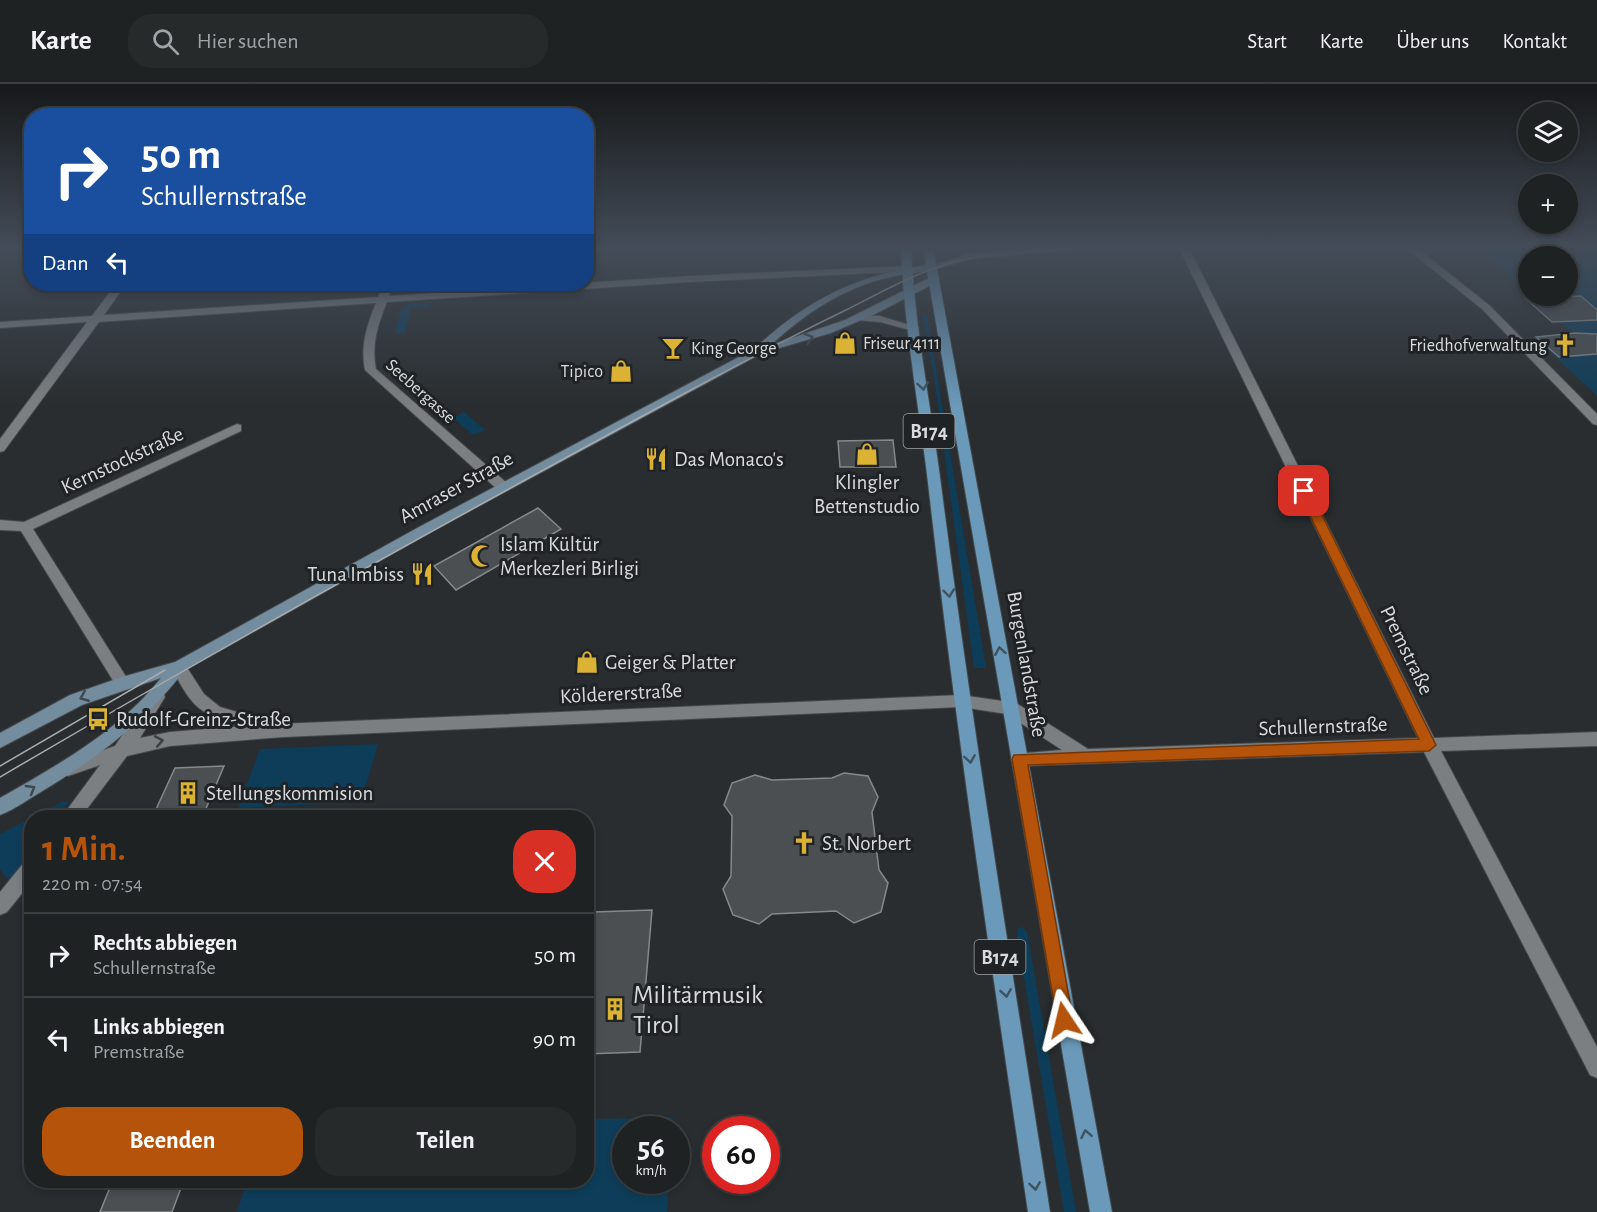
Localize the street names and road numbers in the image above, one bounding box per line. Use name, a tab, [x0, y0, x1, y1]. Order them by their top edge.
street label: Seebergasse	[382, 356, 459, 427]
road number: B174	[904, 414, 954, 448]
street label: Kernstockstraße	[58, 423, 187, 498]
street label: Amraser Straße	[396, 448, 517, 527]
street label: Burgenlandstraße	[1003, 590, 1050, 739]
street label: Premstraße	[1376, 603, 1437, 698]
street label: Köldererstraße	[559, 680, 683, 707]
street label: Schullernstraße	[1258, 714, 1388, 739]
road number: B174	[974, 940, 1026, 974]

